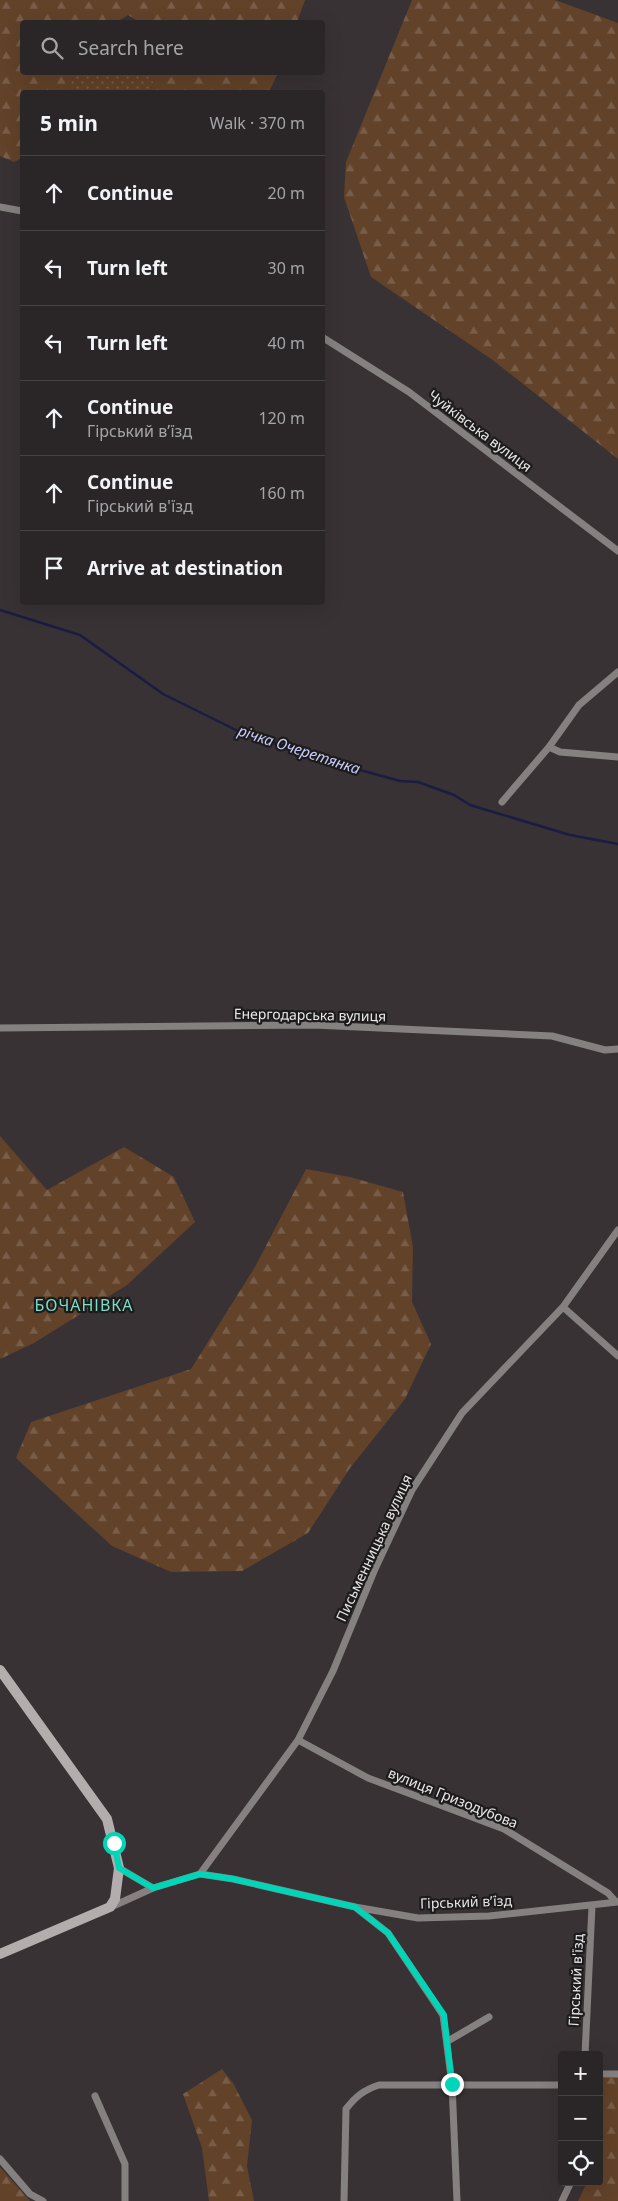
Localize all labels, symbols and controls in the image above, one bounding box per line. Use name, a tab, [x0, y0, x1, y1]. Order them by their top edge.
search box	[20, 20, 325, 75]
icon: search	[38, 34, 66, 62]
text: Search here	[78, 35, 184, 61]
text: 5 min	[40, 109, 98, 137]
text: Walk · 370 m	[210, 112, 305, 134]
icon: ahead	[40, 179, 68, 207]
text: Continue	[87, 180, 173, 206]
text: 20 m	[268, 182, 305, 204]
icon: left	[40, 254, 68, 282]
text: Turn left	[87, 255, 168, 281]
text: 30 m	[268, 257, 305, 279]
icon: left	[40, 329, 68, 357]
text: Turn left	[87, 330, 168, 356]
text: 40 m	[268, 332, 305, 354]
street label: Чуйківська вулиця	[425, 385, 536, 476]
text: Continue	[87, 394, 173, 420]
icon: ahead	[40, 404, 68, 432]
text: 120 m	[258, 407, 305, 429]
text: Гірський в’їзд	[87, 420, 192, 442]
text: Continue	[87, 469, 173, 495]
icon: ahead	[40, 479, 68, 507]
text: 160 m	[258, 482, 305, 504]
text: Гірський в'їзд	[87, 495, 193, 517]
icon: arrive	[40, 554, 68, 582]
text: Arrive at destination	[87, 555, 283, 581]
water label: річка Очеретянка	[235, 720, 363, 778]
street label: Енергодарська вулиця	[234, 1004, 386, 1025]
district label: БОЧАНІВКА	[34, 1294, 134, 1316]
street label: Письменницька вулиця	[331, 1471, 416, 1624]
street label: вулиця Гризодубова	[386, 1763, 521, 1832]
route start	[103, 1832, 126, 1855]
street label: Гірський в’їзд	[420, 1890, 513, 1913]
street label: Гірський в'їзд	[564, 1933, 587, 2027]
map controls	[558, 2051, 603, 2186]
button: +	[558, 2051, 603, 2096]
route end	[441, 2073, 464, 2096]
button: −	[558, 2096, 603, 2141]
button: locate	[558, 2141, 603, 2186]

